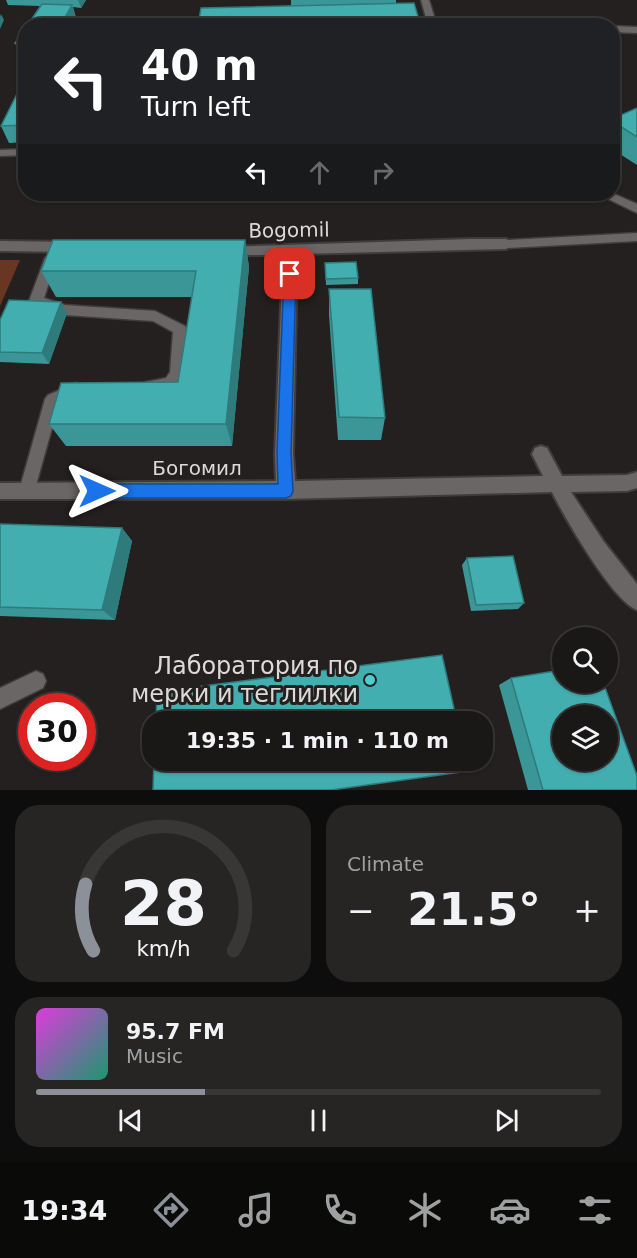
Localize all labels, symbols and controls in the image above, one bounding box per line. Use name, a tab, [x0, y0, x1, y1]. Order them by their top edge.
text: 40 m	[141, 41, 258, 90]
icon: left	[42, 42, 120, 120]
text: Turn left	[141, 91, 251, 122]
icon: left	[240, 156, 273, 189]
icon: ahead	[303, 156, 336, 189]
icon: right	[366, 156, 399, 189]
street label: Bogomil	[248, 217, 330, 243]
pin	[264, 248, 315, 299]
icon: arrive	[273, 257, 306, 290]
street label: Богомил	[152, 456, 242, 480]
position arrow	[65, 459, 129, 523]
map controls	[552, 627, 618, 771]
button: search	[552, 627, 618, 693]
place label: Лаборатория по мерки и теглилки	[131, 652, 358, 708]
marker: Лаборатория по мерки и теглилки	[363, 673, 377, 687]
speed limit sign: 30	[18, 693, 96, 771]
button: layers	[552, 705, 618, 771]
text: 19:35 · 1 min · 110 m	[186, 728, 449, 753]
text: Climate	[347, 852, 424, 876]
text: 28	[120, 867, 206, 940]
text: 21.5°	[407, 883, 541, 936]
text: −	[347, 891, 375, 930]
text: +	[573, 891, 601, 930]
text: km/h	[136, 936, 190, 961]
text: 95.7 FM	[126, 1019, 225, 1044]
text: Music	[126, 1044, 183, 1068]
icon: previous	[114, 1104, 147, 1137]
icon: pause	[302, 1104, 335, 1137]
icon: next	[490, 1104, 523, 1137]
icon: directions	[150, 1189, 192, 1231]
icon: music	[235, 1189, 277, 1231]
icon: phone	[319, 1189, 361, 1231]
icon: climate	[404, 1189, 446, 1231]
icon: car	[489, 1189, 531, 1231]
icon: filters	[574, 1189, 616, 1231]
text: 19:34	[21, 1195, 107, 1226]

